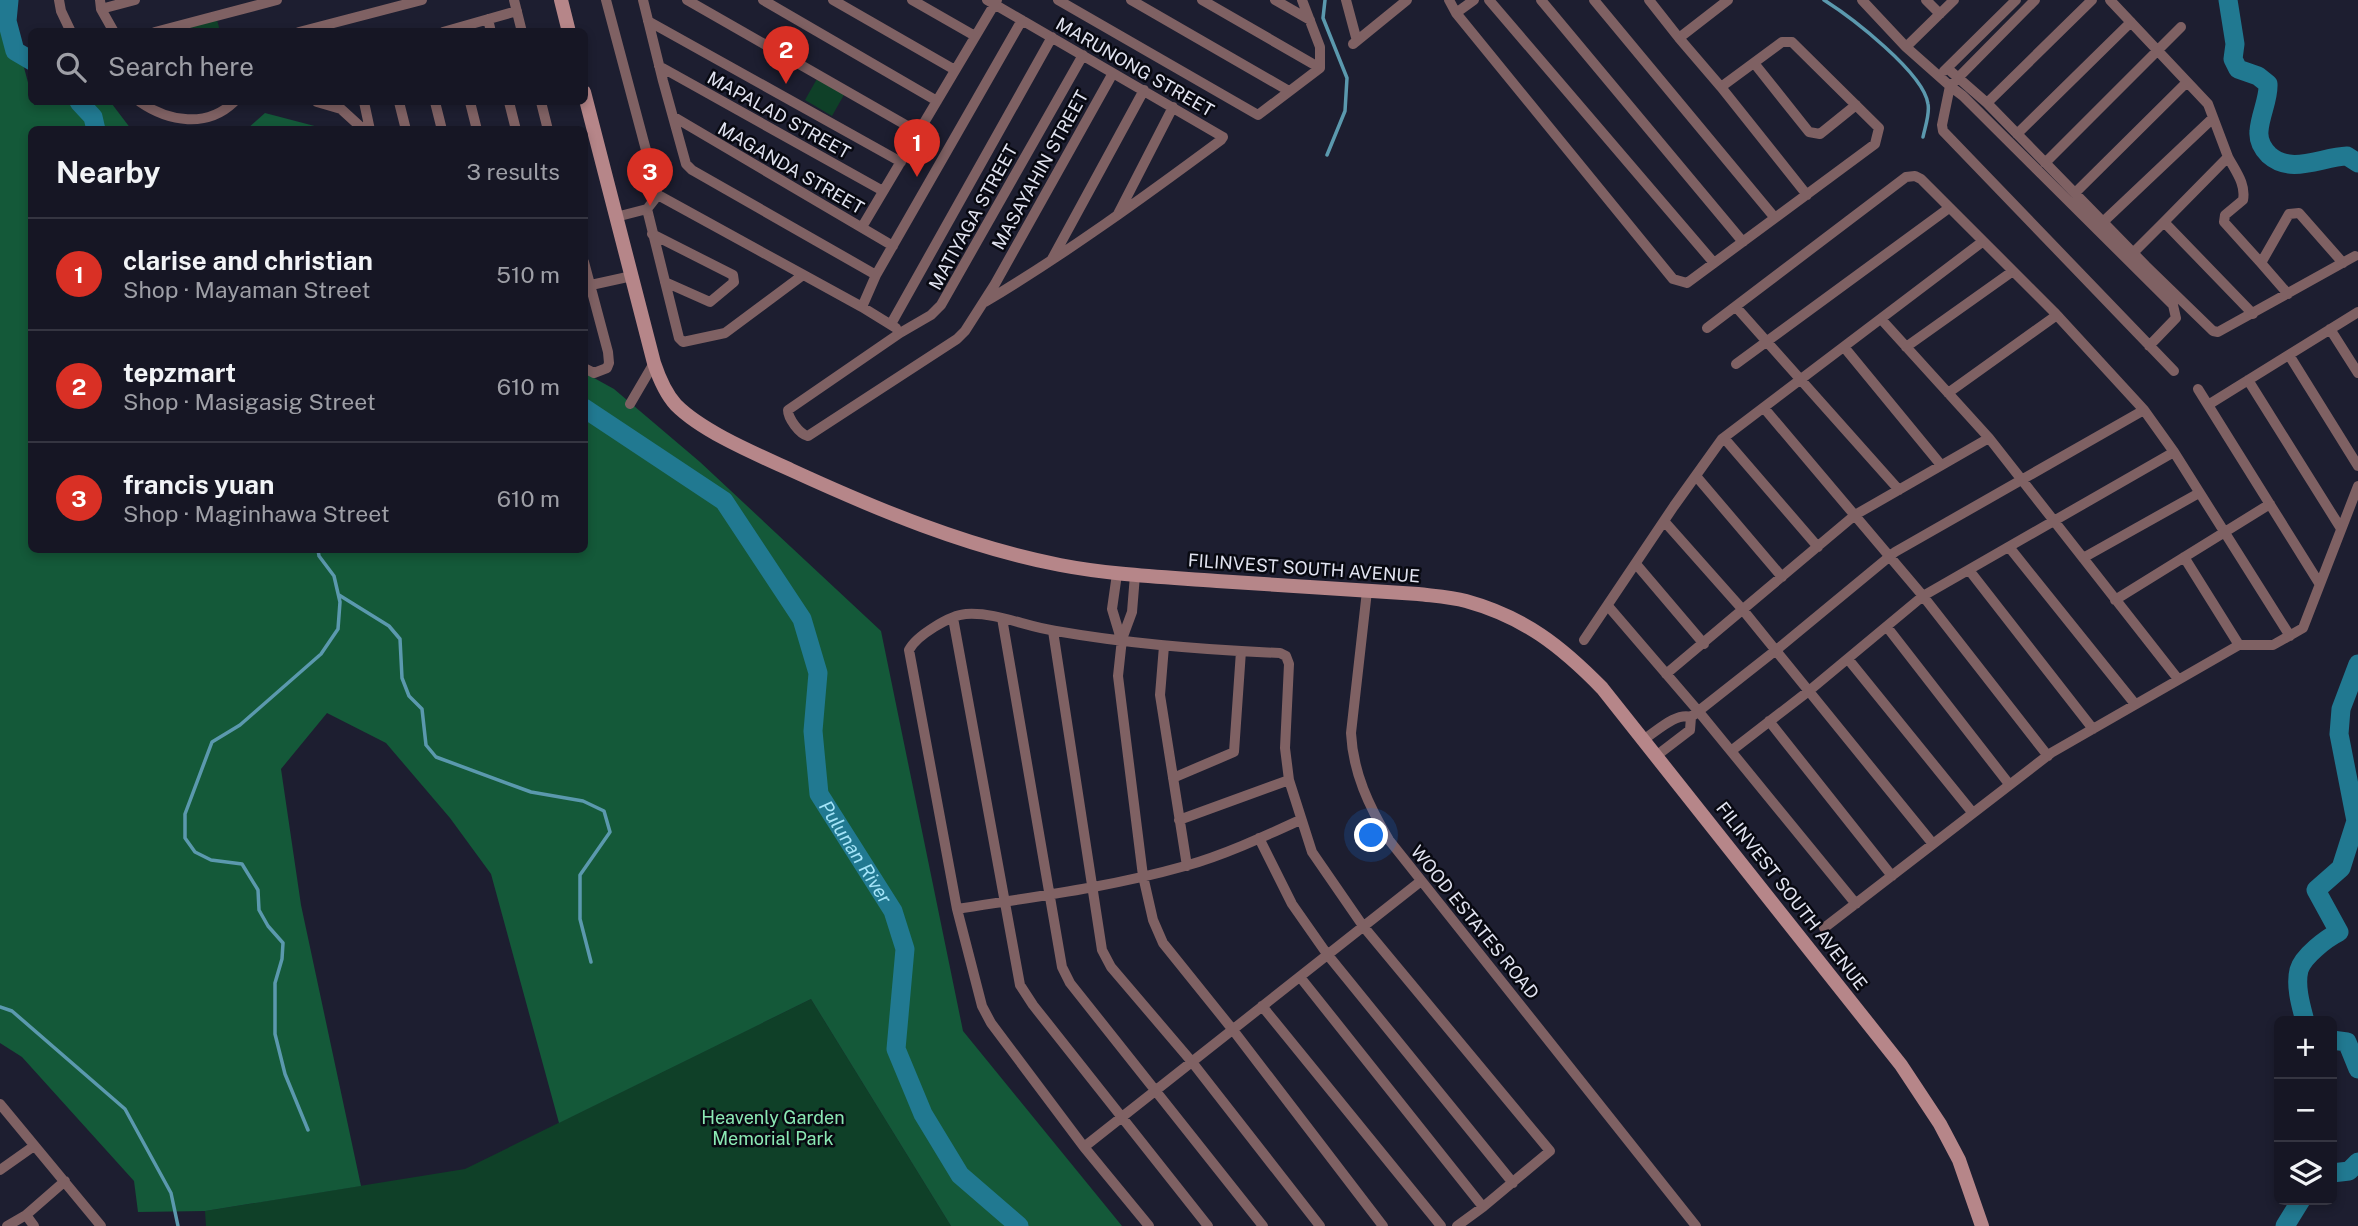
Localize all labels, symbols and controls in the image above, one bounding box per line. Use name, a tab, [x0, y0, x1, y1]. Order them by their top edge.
street label: MARUNONG STREET	[1052, 13, 1218, 121]
pin: 2	[763, 26, 809, 84]
search box	[28, 28, 588, 105]
icon: search	[52, 48, 90, 86]
text: Search here	[108, 51, 254, 82]
street label: MAPALAD STREET	[704, 67, 854, 163]
street label: MASAYAHIN STREET	[987, 86, 1093, 253]
street label: MAGANDA STREET	[714, 118, 868, 218]
pin: 1	[894, 119, 940, 177]
street label: MATIYAGA STREET	[924, 140, 1022, 293]
pin: 3	[627, 148, 673, 206]
text: Nearby	[56, 154, 160, 190]
text: 3 results	[466, 158, 560, 185]
text: clarise and christian	[123, 245, 373, 276]
text: 1	[74, 261, 84, 288]
text: 510 m	[496, 261, 560, 288]
text: Shop · Mayaman Street	[123, 276, 371, 303]
text: tepzmart	[123, 357, 236, 388]
text: 2	[72, 373, 86, 400]
text: 610 m	[497, 373, 560, 400]
text: Shop · Masigasig Street	[123, 388, 376, 415]
text: francis yuan	[123, 469, 275, 500]
text: 3	[71, 485, 87, 512]
text: 610 m	[497, 485, 560, 512]
text: Shop · Maginhawa Street	[123, 500, 390, 527]
street label: FILINVEST SOUTH AVENUE	[1187, 549, 1421, 587]
water label: Pulunan River	[815, 796, 897, 908]
street label: FILINVEST SOUTH AVENUE	[1712, 798, 1872, 994]
your location	[1354, 818, 1388, 852]
street label: WOOD ESTATES ROAD	[1407, 841, 1543, 1003]
map controls	[2274, 1016, 2337, 1205]
button: +	[2274, 1016, 2337, 1079]
button: −	[2274, 1079, 2337, 1142]
park label: Heavenly Garden Memorial Park	[701, 1107, 845, 1149]
button: layers	[2274, 1142, 2337, 1205]

